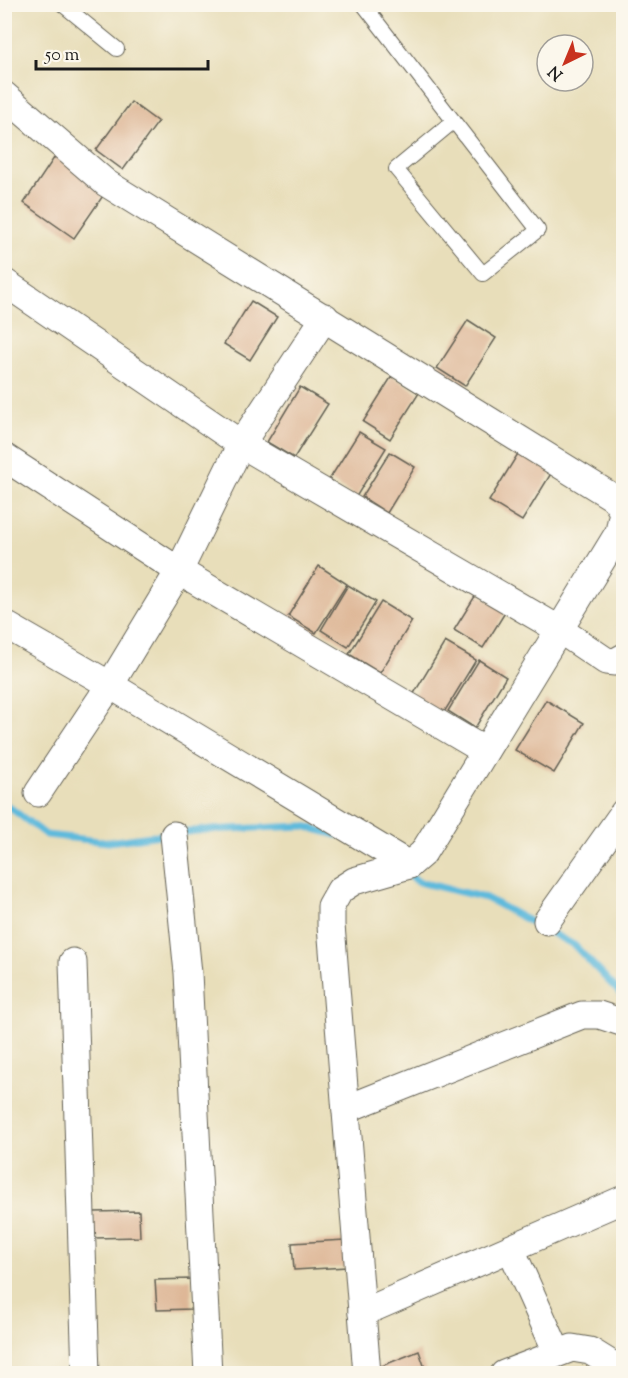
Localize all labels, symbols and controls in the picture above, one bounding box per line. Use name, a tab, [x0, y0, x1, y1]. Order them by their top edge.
scale bar	[36, 33, 208, 71]
north arrow	[535, 33, 595, 93]
text: 50 m	[44, 43, 80, 69]
text: N	[544, 59, 569, 85]

